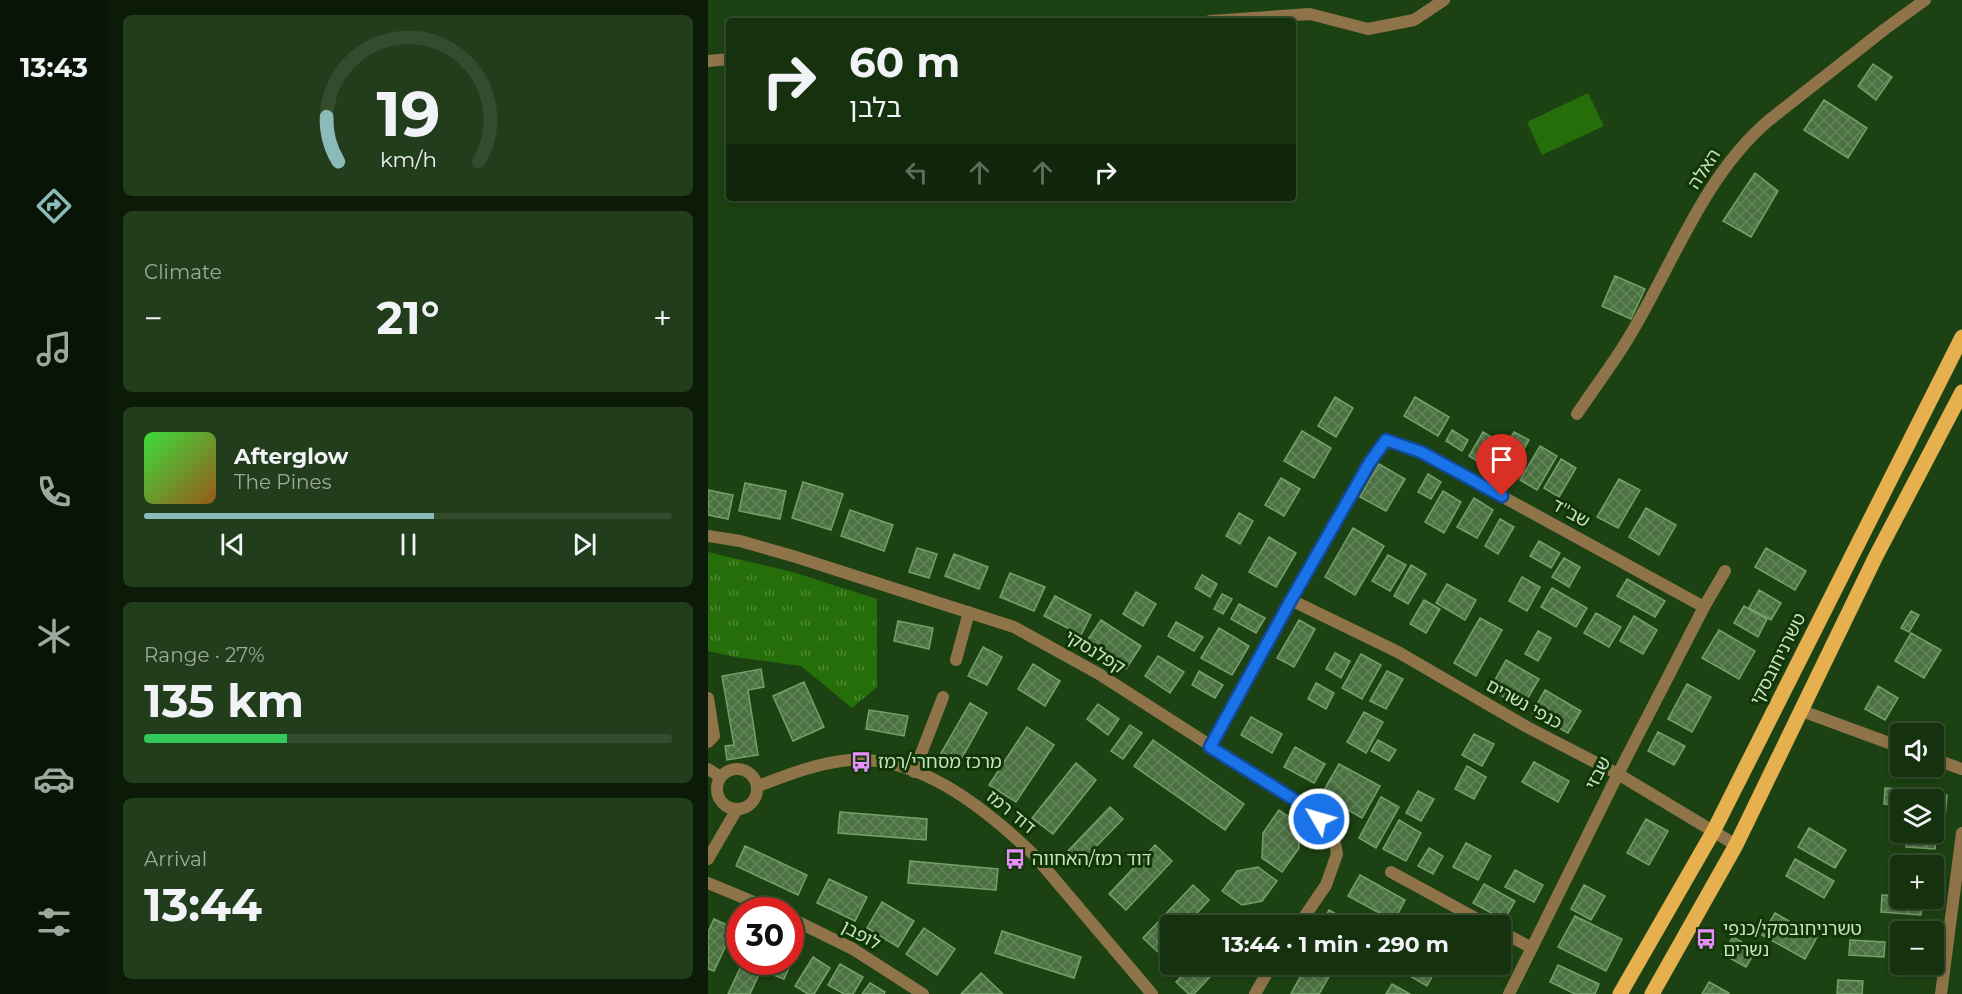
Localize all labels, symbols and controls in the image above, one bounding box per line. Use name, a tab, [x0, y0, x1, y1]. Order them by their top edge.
text: 60 m	[849, 36, 960, 88]
icon: right	[750, 42, 828, 120]
text: 13:43	[20, 51, 88, 84]
text: 19	[376, 77, 440, 153]
text: בלבן	[849, 91, 902, 124]
street label: האלה	[1683, 145, 1725, 193]
text: km/h	[379, 147, 437, 173]
icon: left	[900, 156, 933, 189]
icon: ahead	[963, 156, 996, 189]
icon: ahead	[1026, 156, 1059, 189]
icon: right	[1089, 156, 1122, 189]
icon: directions	[33, 185, 75, 227]
text: Climate	[144, 260, 222, 284]
text: 21°	[376, 290, 440, 345]
text: −	[144, 298, 163, 338]
text: +	[653, 298, 672, 338]
icon: music	[33, 328, 75, 370]
pin	[1476, 434, 1527, 496]
text: Afterglow	[234, 443, 348, 470]
icon: arrive	[1485, 443, 1518, 476]
text: The Pines	[234, 470, 331, 494]
icon: phone	[33, 471, 75, 513]
street label: שב''ד	[1548, 494, 1594, 532]
icon: previous	[216, 528, 249, 561]
icon: pause	[392, 528, 425, 561]
icon: next	[568, 528, 601, 561]
street label: טשרניחובסקי	[1745, 609, 1811, 709]
icon: climate	[33, 615, 75, 657]
street label: קפלנסקי	[1061, 625, 1129, 679]
text: Range · 27%	[144, 643, 265, 667]
text: 135 km	[144, 673, 304, 728]
street label: כנפי נשרים	[1482, 674, 1566, 734]
map controls	[1890, 723, 1944, 975]
button: sound	[1890, 723, 1944, 777]
bus stop icon: מרכז מסחרי/רמז	[849, 750, 873, 774]
place label: מרכז מסחרי/רמז	[878, 751, 1002, 773]
street label: שבזי	[1580, 753, 1616, 793]
icon: car	[33, 758, 75, 800]
street label: דוד רמז	[982, 786, 1040, 839]
position arrow	[1287, 787, 1351, 851]
button: layers	[1890, 789, 1944, 843]
text: Arrival	[144, 847, 207, 871]
bus stop icon: דוד רמז/האחווה	[1003, 847, 1027, 871]
place label: דוד רמז/האחווה	[1032, 848, 1152, 870]
button: +	[1890, 855, 1944, 909]
text: 13:44	[144, 877, 262, 932]
speed limit sign: 30	[726, 897, 804, 975]
icon: filters	[33, 901, 75, 943]
street label: לופבן	[838, 915, 884, 955]
place label: טשרניחובסקי/כנפי נשרים	[1723, 918, 1862, 961]
button: −	[1890, 921, 1944, 975]
bus stop icon: טשרניחובסקי/כנפי נשרים	[1694, 927, 1718, 951]
text: 13:44 · 1 min · 290 m	[1222, 931, 1449, 958]

